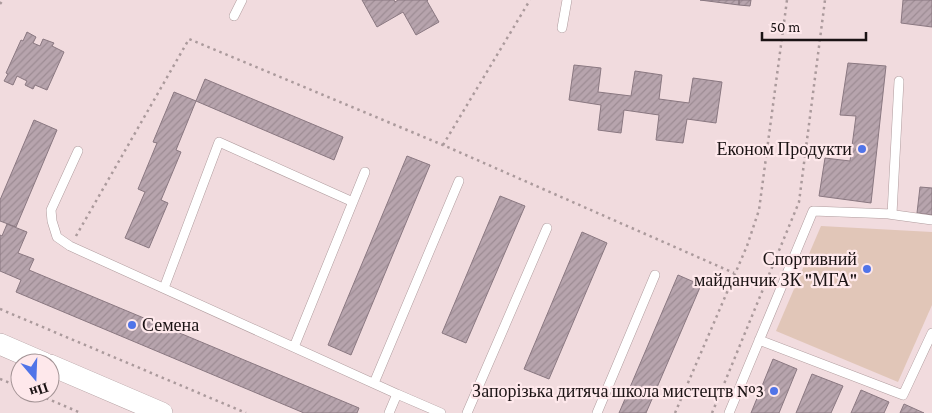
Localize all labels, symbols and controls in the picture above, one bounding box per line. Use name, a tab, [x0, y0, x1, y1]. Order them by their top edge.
scale bar	[762, 10, 866, 42]
text: 50 m	[770, 19, 800, 35]
place label: Економ Продукти	[716, 139, 852, 159]
marker: Економ Продукти	[856, 143, 868, 155]
place label: Спортивний майданчик ЗК "МГА"	[694, 249, 857, 290]
marker: Спортивний майданчик ЗК "МГА"	[861, 263, 873, 275]
place label: Семена	[142, 315, 199, 335]
marker: Семена	[126, 319, 138, 331]
north arrow	[10, 353, 60, 403]
text: Пн	[28, 380, 51, 401]
place label: Запорізька дитяча школа мистецтв №3	[472, 381, 764, 401]
marker: Запорізька дитяча школа мистецтв №3	[768, 385, 780, 397]

